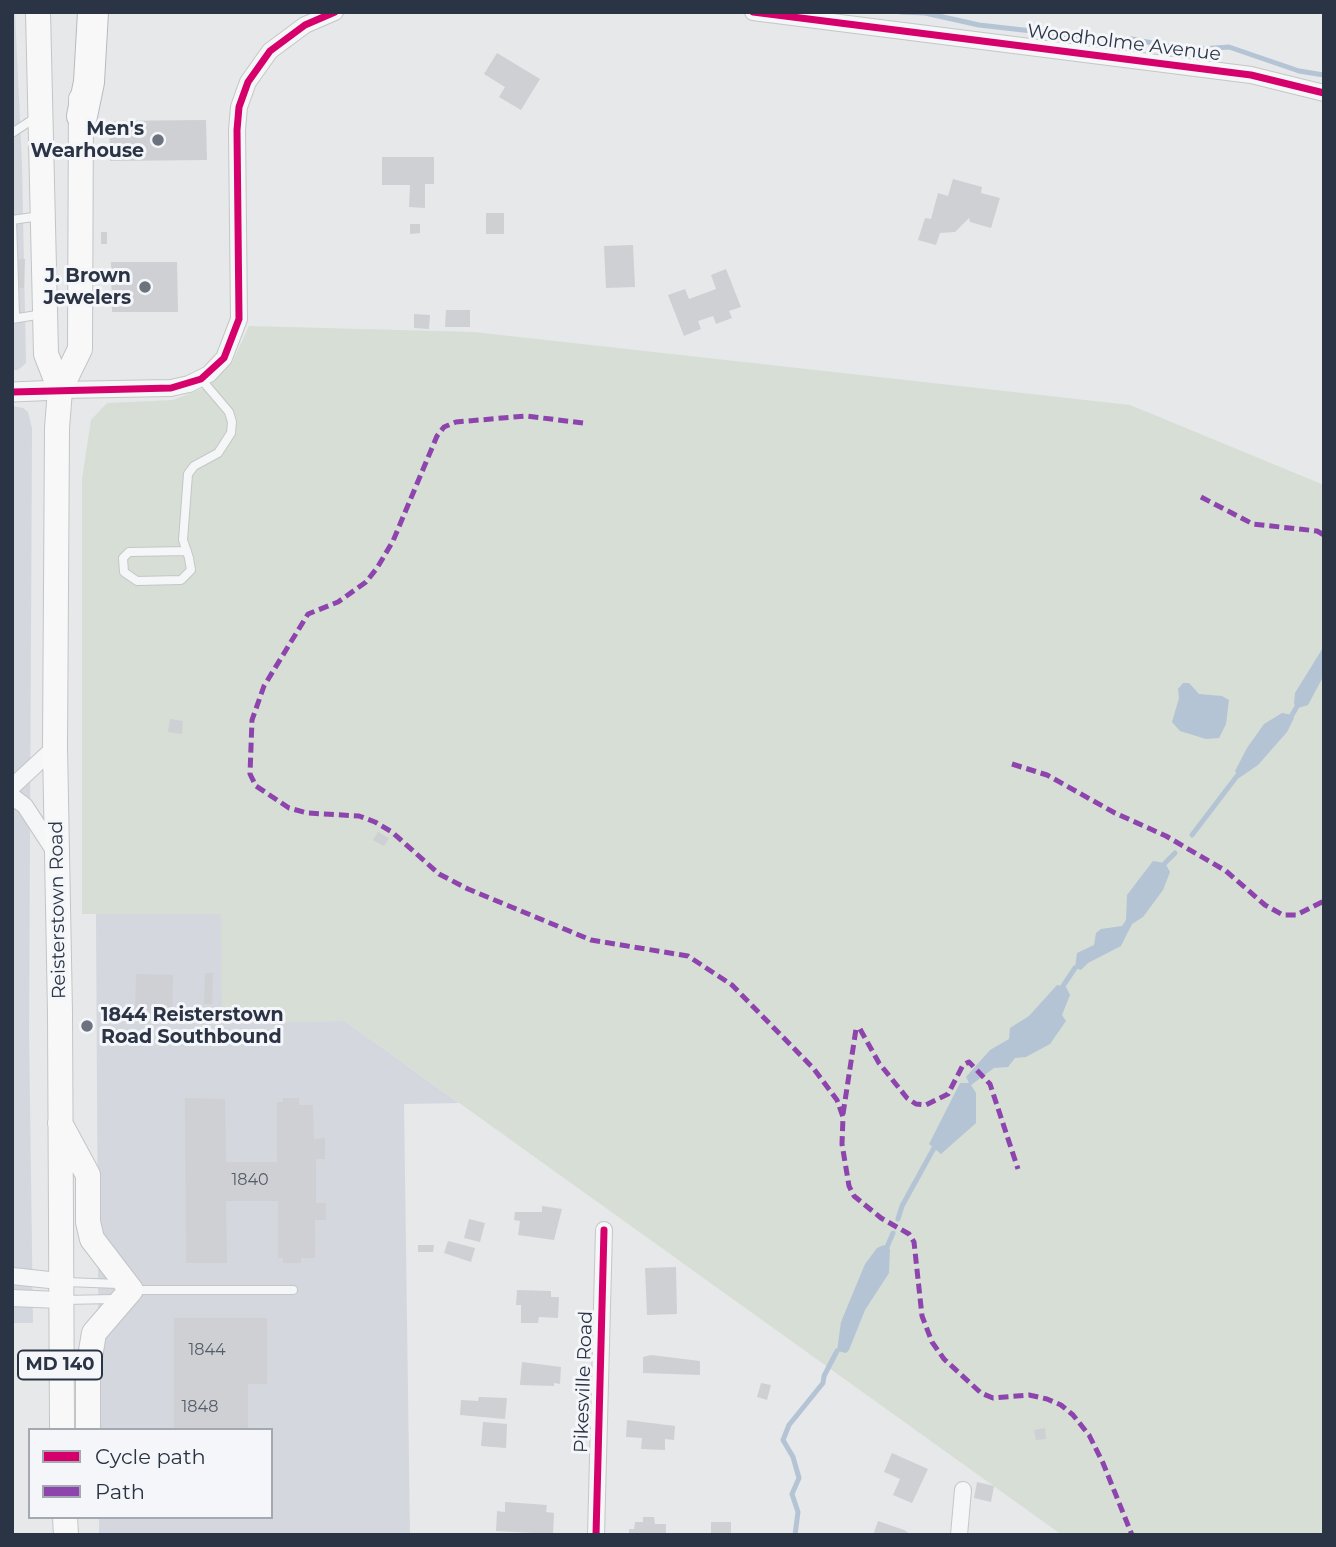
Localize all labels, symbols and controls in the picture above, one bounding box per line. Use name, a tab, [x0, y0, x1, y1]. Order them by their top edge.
street label: Woodholme Avenue	[1026, 20, 1222, 66]
place label: Men's Wearhouse	[31, 118, 144, 162]
marker: Men's Wearhouse	[150, 132, 166, 148]
place label: J. Brown Jewelers	[43, 265, 131, 309]
marker: J. Brown Jewelers	[137, 279, 153, 295]
street label: Reisterstown Road	[45, 821, 71, 999]
place label: 1844 Reisterstown Road Southbound	[101, 1004, 284, 1048]
marker: 1844 Reisterstown Road Southbound	[79, 1018, 95, 1034]
house number: 1840	[231, 1170, 269, 1190]
street label: Pikesville Road	[570, 1311, 598, 1453]
house number: 1844	[188, 1340, 226, 1360]
road number: MD 140	[18, 1350, 102, 1380]
house number: 1848	[182, 1397, 218, 1417]
legend	[28, 1428, 273, 1519]
text: Cycle path	[95, 1444, 206, 1469]
text: Path	[95, 1479, 145, 1504]

